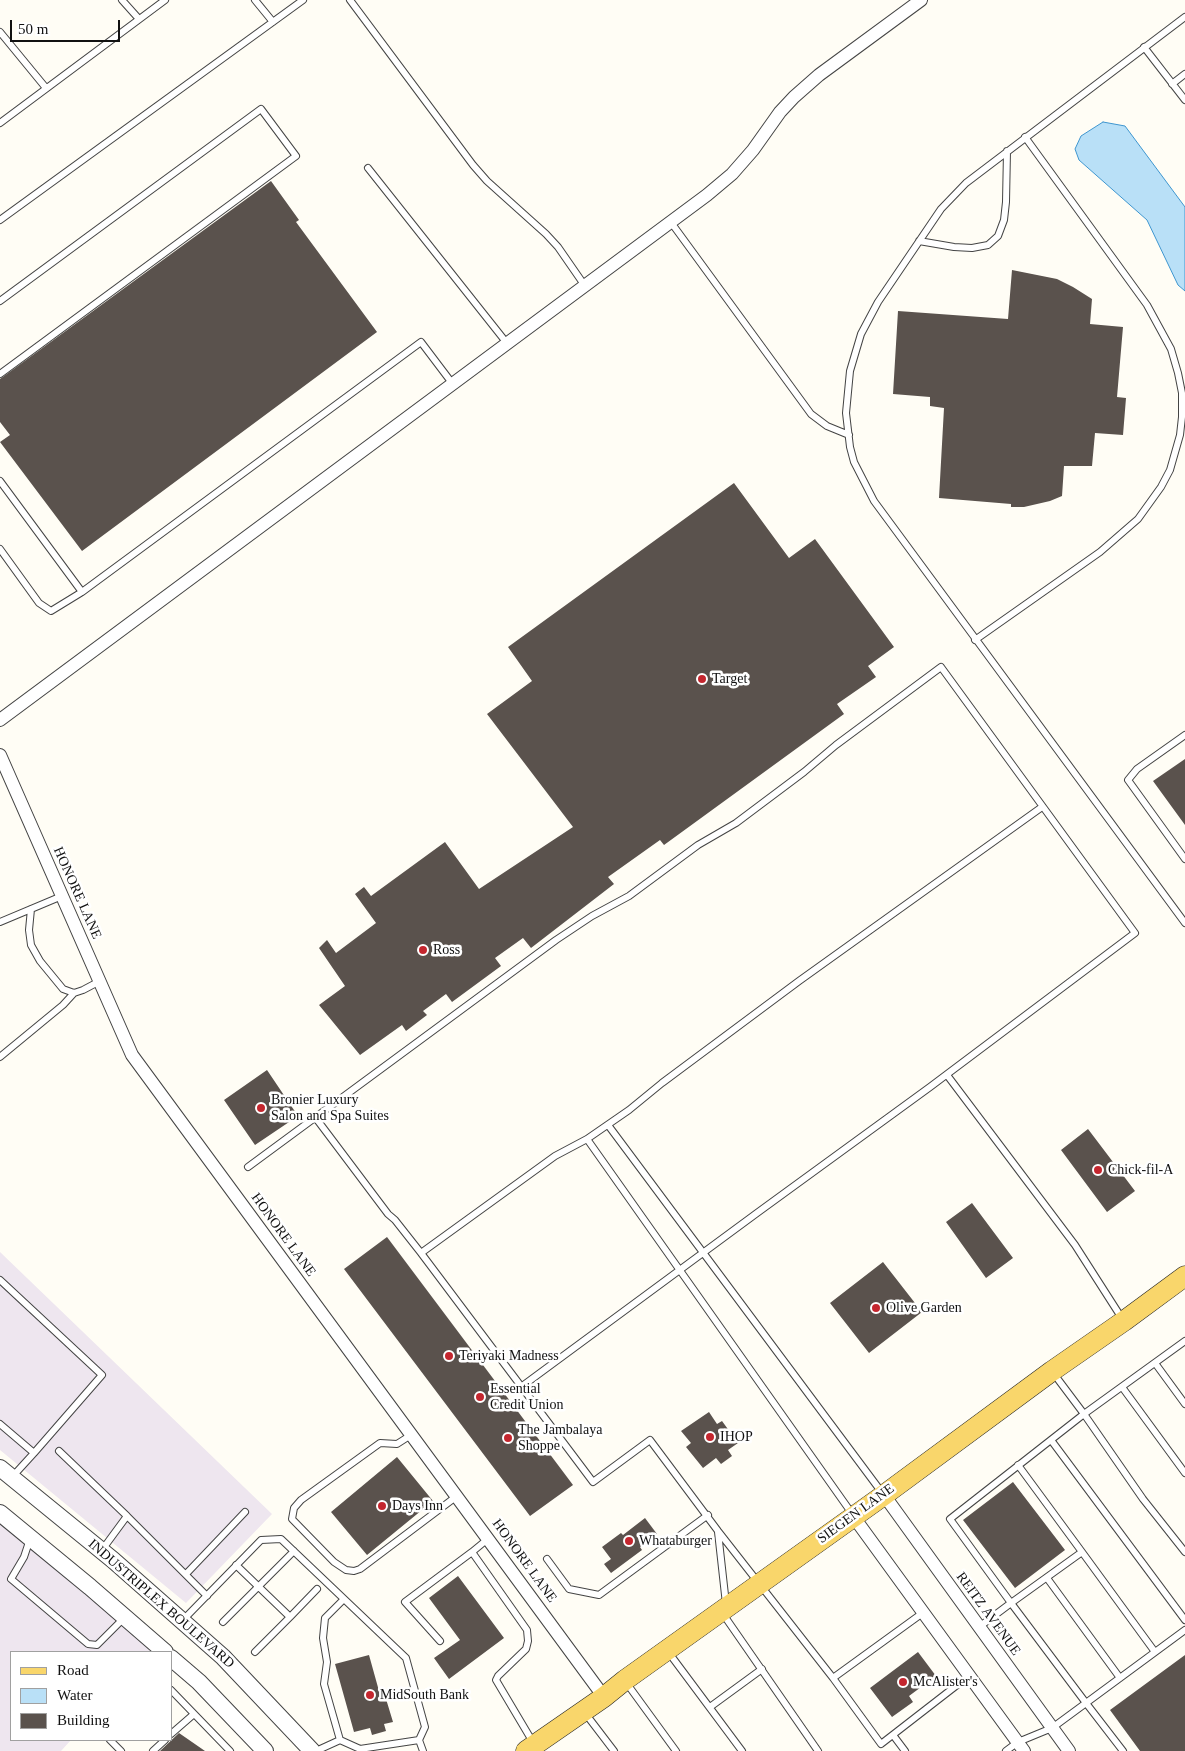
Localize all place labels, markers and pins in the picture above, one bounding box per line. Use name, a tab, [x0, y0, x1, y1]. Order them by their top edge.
place label: Target	[712, 671, 747, 687]
marker: Target	[696, 673, 708, 685]
place label: Ross	[433, 942, 460, 958]
marker: Ross	[417, 944, 429, 956]
place label: Bronier Luxury Salon and Spa Suites	[271, 1092, 389, 1124]
marker: Bronier Luxury Salon and Spa Suites	[255, 1102, 267, 1114]
place label: Chick-fil-A	[1108, 1162, 1173, 1178]
marker: Chick-fil-A	[1092, 1164, 1104, 1176]
place label: Olive Garden	[886, 1300, 962, 1316]
marker: Olive Garden	[870, 1302, 882, 1314]
place label: Teriyaki Madness	[459, 1348, 559, 1364]
marker: Teriyaki Madness	[443, 1350, 455, 1362]
place label: Essential Credit Union	[490, 1381, 563, 1414]
marker: Essential Credit Union	[474, 1391, 486, 1403]
place label: The Jambalaya Shoppe	[518, 1422, 602, 1454]
place label: IHOP	[720, 1429, 753, 1445]
marker: IHOP	[704, 1431, 716, 1443]
marker: The Jambalaya Shoppe	[502, 1432, 514, 1444]
place label: Days Inn	[392, 1498, 443, 1514]
marker: Days Inn	[376, 1500, 388, 1512]
place label: Whataburger	[639, 1533, 712, 1549]
marker: Whataburger	[623, 1535, 635, 1547]
place label: McAlister's	[913, 1674, 978, 1690]
marker: McAlister's	[897, 1676, 909, 1688]
place label: MidSouth Bank	[380, 1687, 469, 1703]
marker: MidSouth Bank	[364, 1689, 376, 1701]

